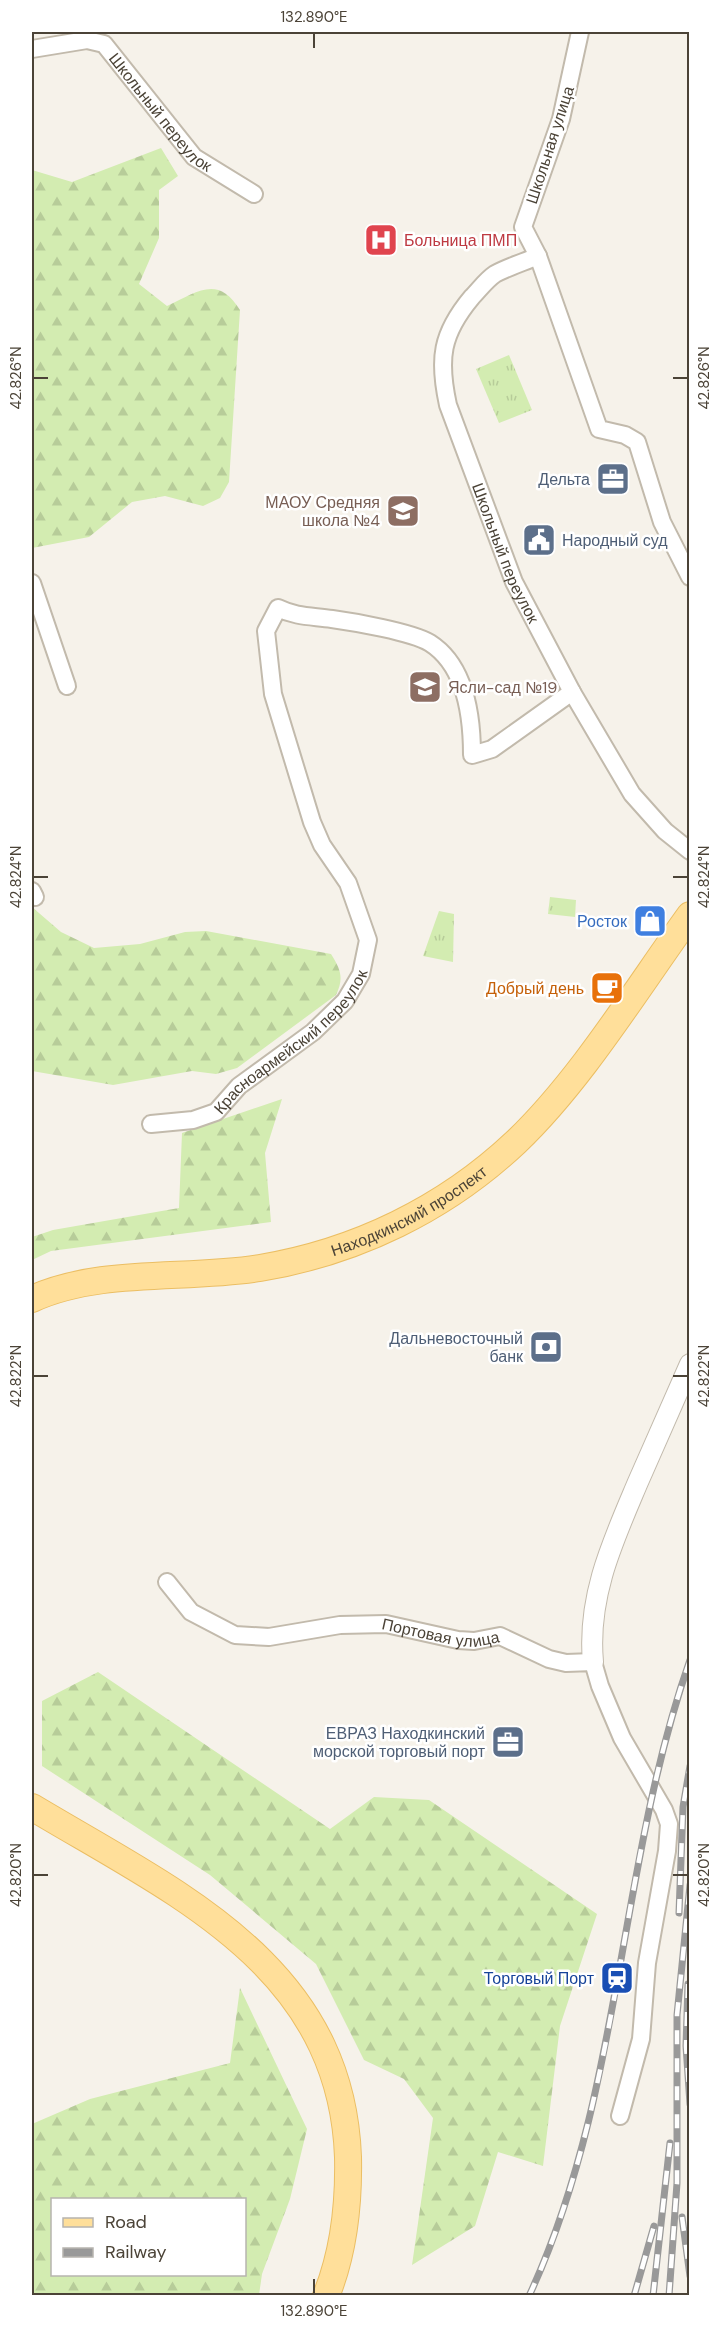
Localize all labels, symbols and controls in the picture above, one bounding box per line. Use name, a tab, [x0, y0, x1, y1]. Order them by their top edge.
text: 132.890°E	[280, 7, 348, 27]
street label: Школьный переулок	[104, 48, 217, 177]
street label: Школьная улица	[521, 83, 579, 207]
hospital icon: Больница ПМП	[363, 222, 399, 258]
place label: Больница ПМП	[404, 230, 517, 251]
text: 42.826°N	[6, 346, 26, 410]
text: 42.826°N	[694, 346, 714, 410]
office icon: Дельта	[595, 461, 631, 497]
place label: Дельта	[538, 469, 590, 490]
street label: Школьный переулок	[467, 480, 545, 627]
place label: МАОУ Средняя школа №4	[265, 492, 380, 531]
school or university icon: МАОУ Средняя школа №4	[385, 493, 421, 529]
public building icon: Народный суд	[521, 522, 557, 558]
place label: Народный суд	[562, 530, 668, 551]
school or university icon: Ясли-сад №19	[407, 669, 443, 705]
place label: Ясли-сад №19	[448, 677, 557, 698]
text: 42.824°N	[6, 846, 26, 908]
text: 42.824°N	[694, 846, 714, 908]
shop icon: Росток	[632, 903, 668, 939]
place label: Росток	[577, 911, 628, 932]
street label: Красноармейский переулок	[209, 967, 372, 1118]
cafe icon: Добрый день	[589, 970, 625, 1006]
place label: Добрый день	[486, 978, 584, 999]
street label: Находкинский проспект	[328, 1160, 492, 1261]
place label: Дальневосточный банк	[389, 1328, 524, 1367]
bank icon: Дальневосточный банк	[528, 1329, 564, 1365]
text: 42.822°N	[6, 1345, 26, 1407]
text: 42.822°N	[694, 1345, 714, 1407]
street label: Портовая улица	[380, 1613, 501, 1652]
place label: ЕВРАЗ Находкинский морской торговый порт	[313, 1723, 486, 1762]
office icon: ЕВРАЗ Находкинский морской торговый порт	[490, 1724, 526, 1760]
text: 42.820°N	[6, 1843, 26, 1907]
text: 42.820°N	[694, 1843, 714, 1907]
station icon: Торговый Порт	[599, 1960, 635, 1996]
place label: Торговый Порт	[484, 1968, 595, 1989]
legend	[51, 2198, 246, 2276]
text: Road	[105, 2210, 147, 2234]
text: Railway	[105, 2240, 167, 2264]
text: 132.890°E	[280, 2301, 348, 2321]

